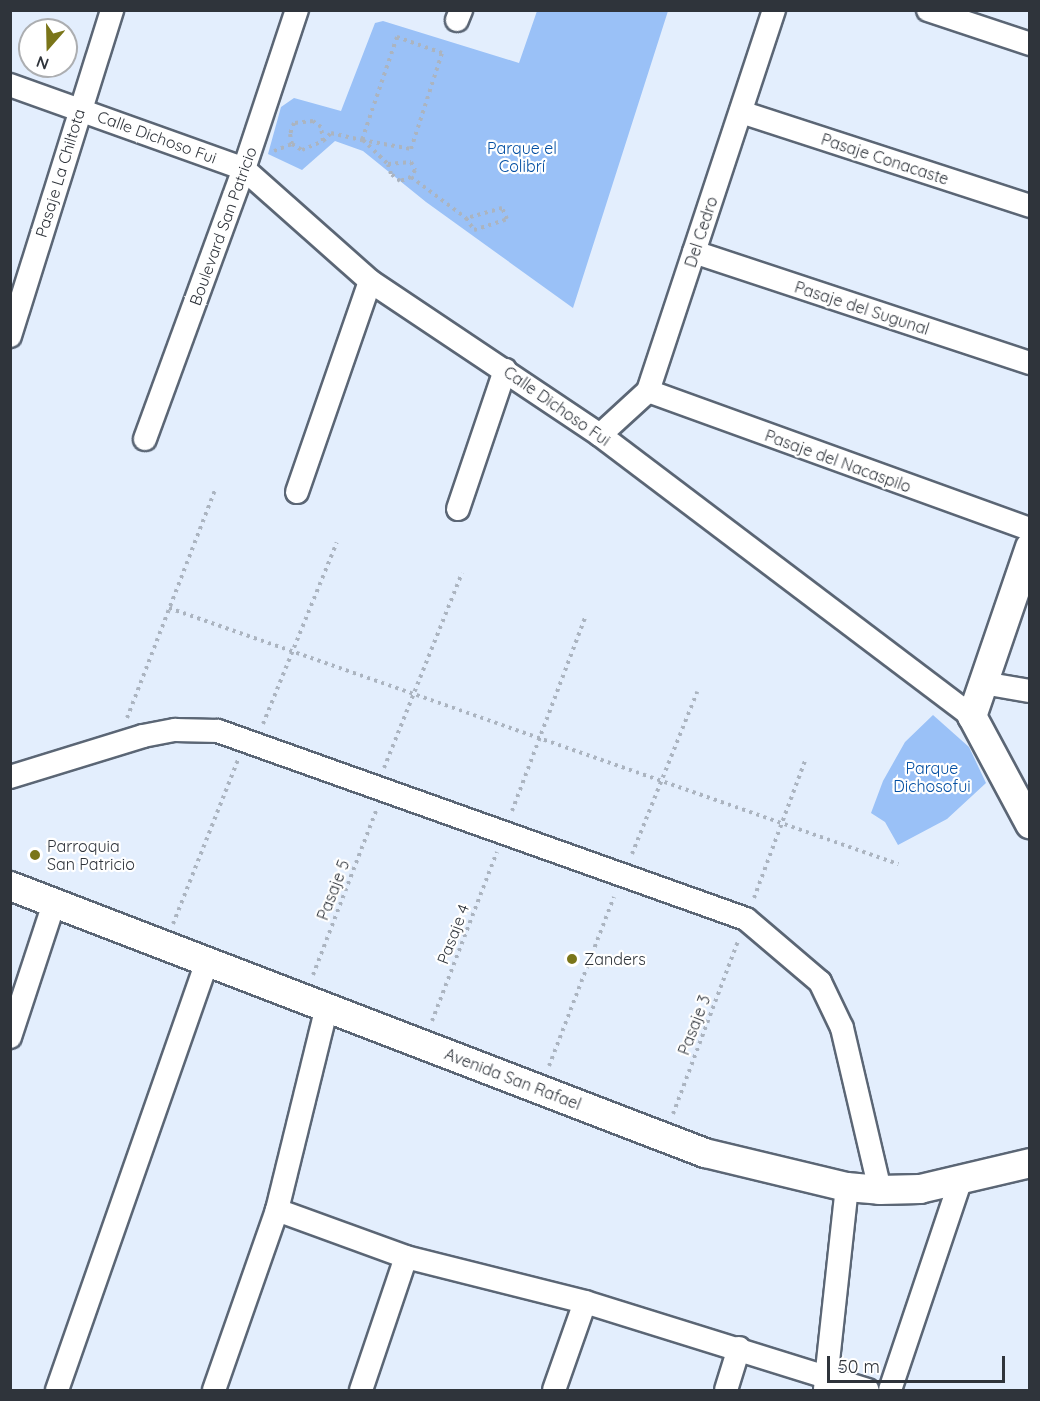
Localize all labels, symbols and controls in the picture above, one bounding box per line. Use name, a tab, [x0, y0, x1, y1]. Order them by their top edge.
north arrow	[18, 18, 78, 78]
text: N	[34, 52, 51, 74]
street label: Pasaje La Chiltota	[31, 106, 89, 240]
street label: Calle Dichoso Fui	[95, 107, 219, 167]
street label: Pasaje Conacaste	[819, 129, 951, 189]
park label: Parque el Colibrí	[487, 138, 557, 176]
street label: Boulevard San Patricio	[185, 144, 261, 308]
street label: Del Cedro	[681, 194, 721, 270]
street label: Pasaje del Sugunal	[792, 277, 932, 339]
street label: Calle Dichoso Fui	[500, 362, 614, 450]
street label: Pasaje del Nacaspilo	[762, 426, 914, 496]
park label: Parque Dichosofui	[893, 758, 971, 796]
place label: Parroquia San Patricio	[47, 836, 135, 874]
marker: Parroquia San Patricio	[28, 848, 42, 862]
street label: Pasaje 5	[313, 857, 353, 923]
street label: Pasaje 4	[433, 901, 473, 967]
place label: Zanders	[584, 949, 646, 969]
marker: Zanders	[565, 952, 579, 966]
street label: Pasaje 3	[674, 992, 714, 1058]
street label: Avenida San Rafael	[442, 1044, 584, 1114]
scale bar	[830, 1344, 1008, 1382]
text: 50 m	[838, 1355, 880, 1378]

